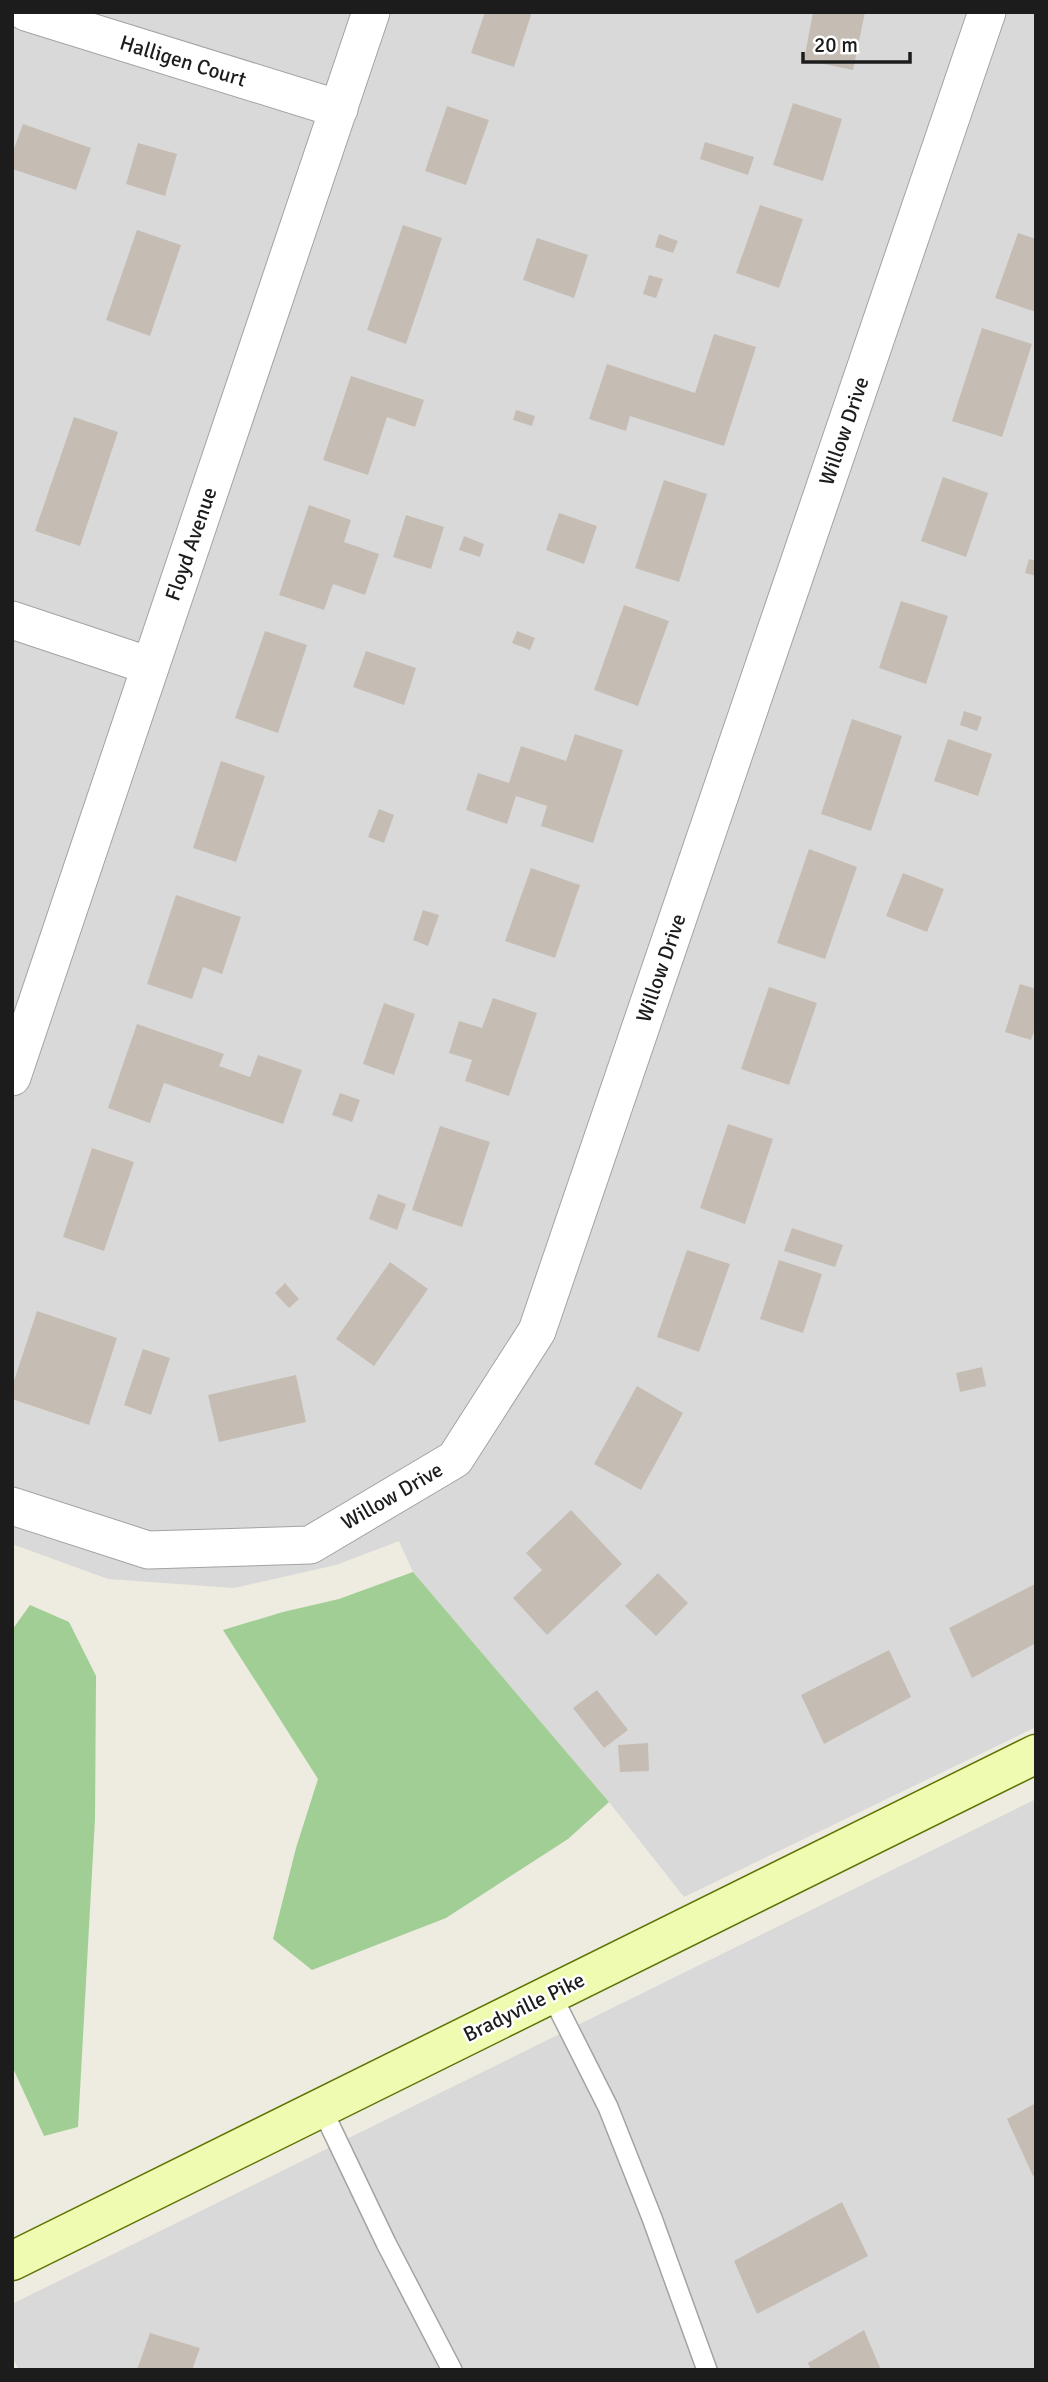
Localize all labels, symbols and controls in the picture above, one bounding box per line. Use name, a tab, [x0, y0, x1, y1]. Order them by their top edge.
scale bar	[803, 21, 910, 65]
street label: Halligen Court	[117, 29, 249, 93]
text: 20 m	[814, 32, 858, 58]
street label: Willow Drive	[813, 373, 875, 489]
street label: Floyd Avenue	[159, 484, 223, 604]
street label: Willow Drive	[630, 910, 692, 1026]
street label: Willow Drive	[337, 1457, 447, 1535]
street label: Bradyville Pike	[459, 1966, 589, 2048]

